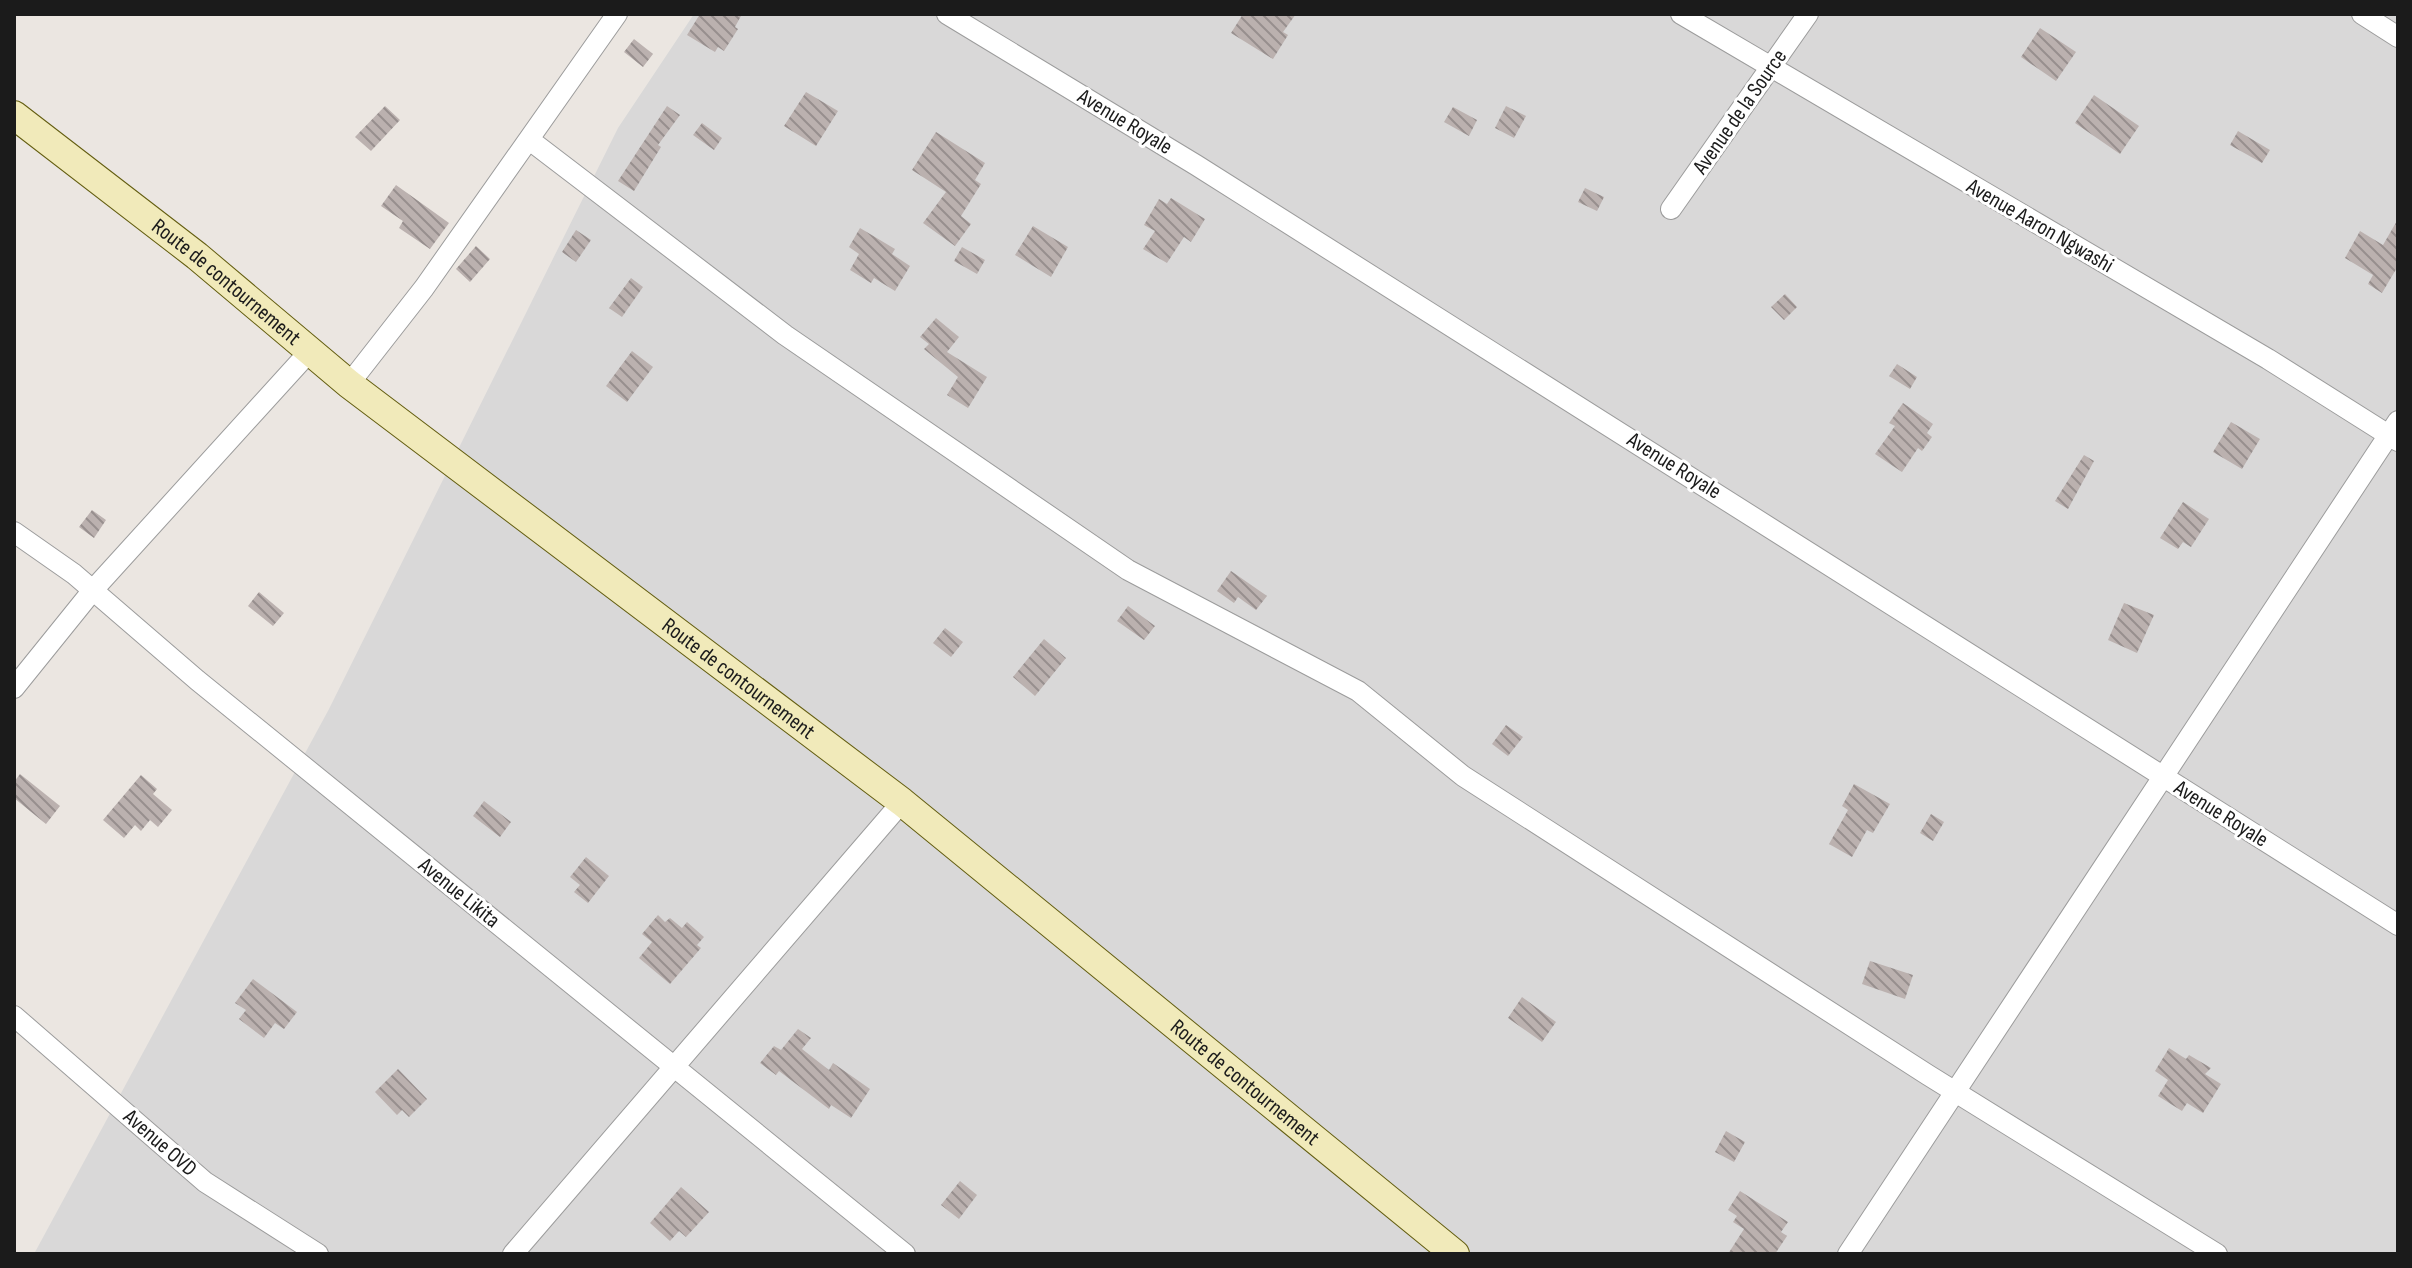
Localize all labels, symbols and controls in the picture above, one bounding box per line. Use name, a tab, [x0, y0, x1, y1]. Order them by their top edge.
street label: Avenue de la Source	[1686, 44, 1793, 180]
street label: Avenue Royale	[1072, 83, 1177, 161]
street label: Avenue Aaron Ngwashi	[1961, 172, 2118, 279]
street label: Route de contournement	[146, 213, 306, 351]
street label: Avenue Royale	[1621, 426, 1726, 505]
street label: Route de contournement	[657, 612, 821, 745]
street label: Avenue Royale	[2168, 774, 2273, 853]
street label: Avenue Likita	[412, 851, 505, 934]
street label: Route de contournement	[1165, 1013, 1325, 1152]
street label: Avenue OVD	[117, 1103, 202, 1182]

